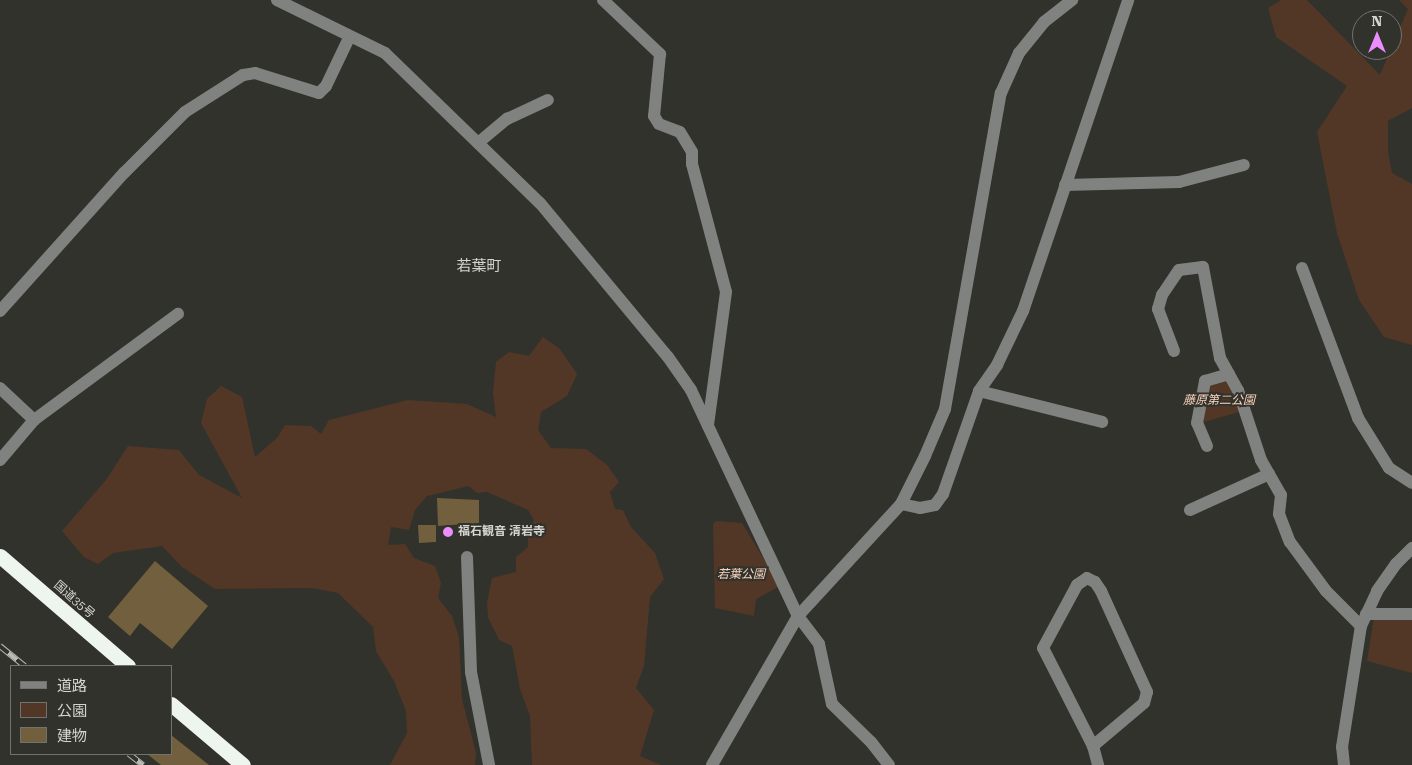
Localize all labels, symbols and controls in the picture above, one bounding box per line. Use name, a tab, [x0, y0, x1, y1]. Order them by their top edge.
north arrow	[1352, 10, 1402, 60]
text: N	[1372, 13, 1382, 29]
district label: 若葉町	[457, 258, 501, 276]
park label: 藤原第二公園	[1183, 394, 1255, 408]
place label: 福石観音 清岩寺	[458, 525, 545, 539]
marker: 福石観音 清岩寺	[442, 526, 454, 538]
park label: 若葉公園	[717, 568, 765, 582]
street label: 国道35号	[51, 578, 97, 622]
legend	[10, 665, 172, 755]
text: 道路	[57, 677, 87, 695]
text: 公園	[57, 702, 87, 720]
text: 建物	[57, 727, 87, 745]

